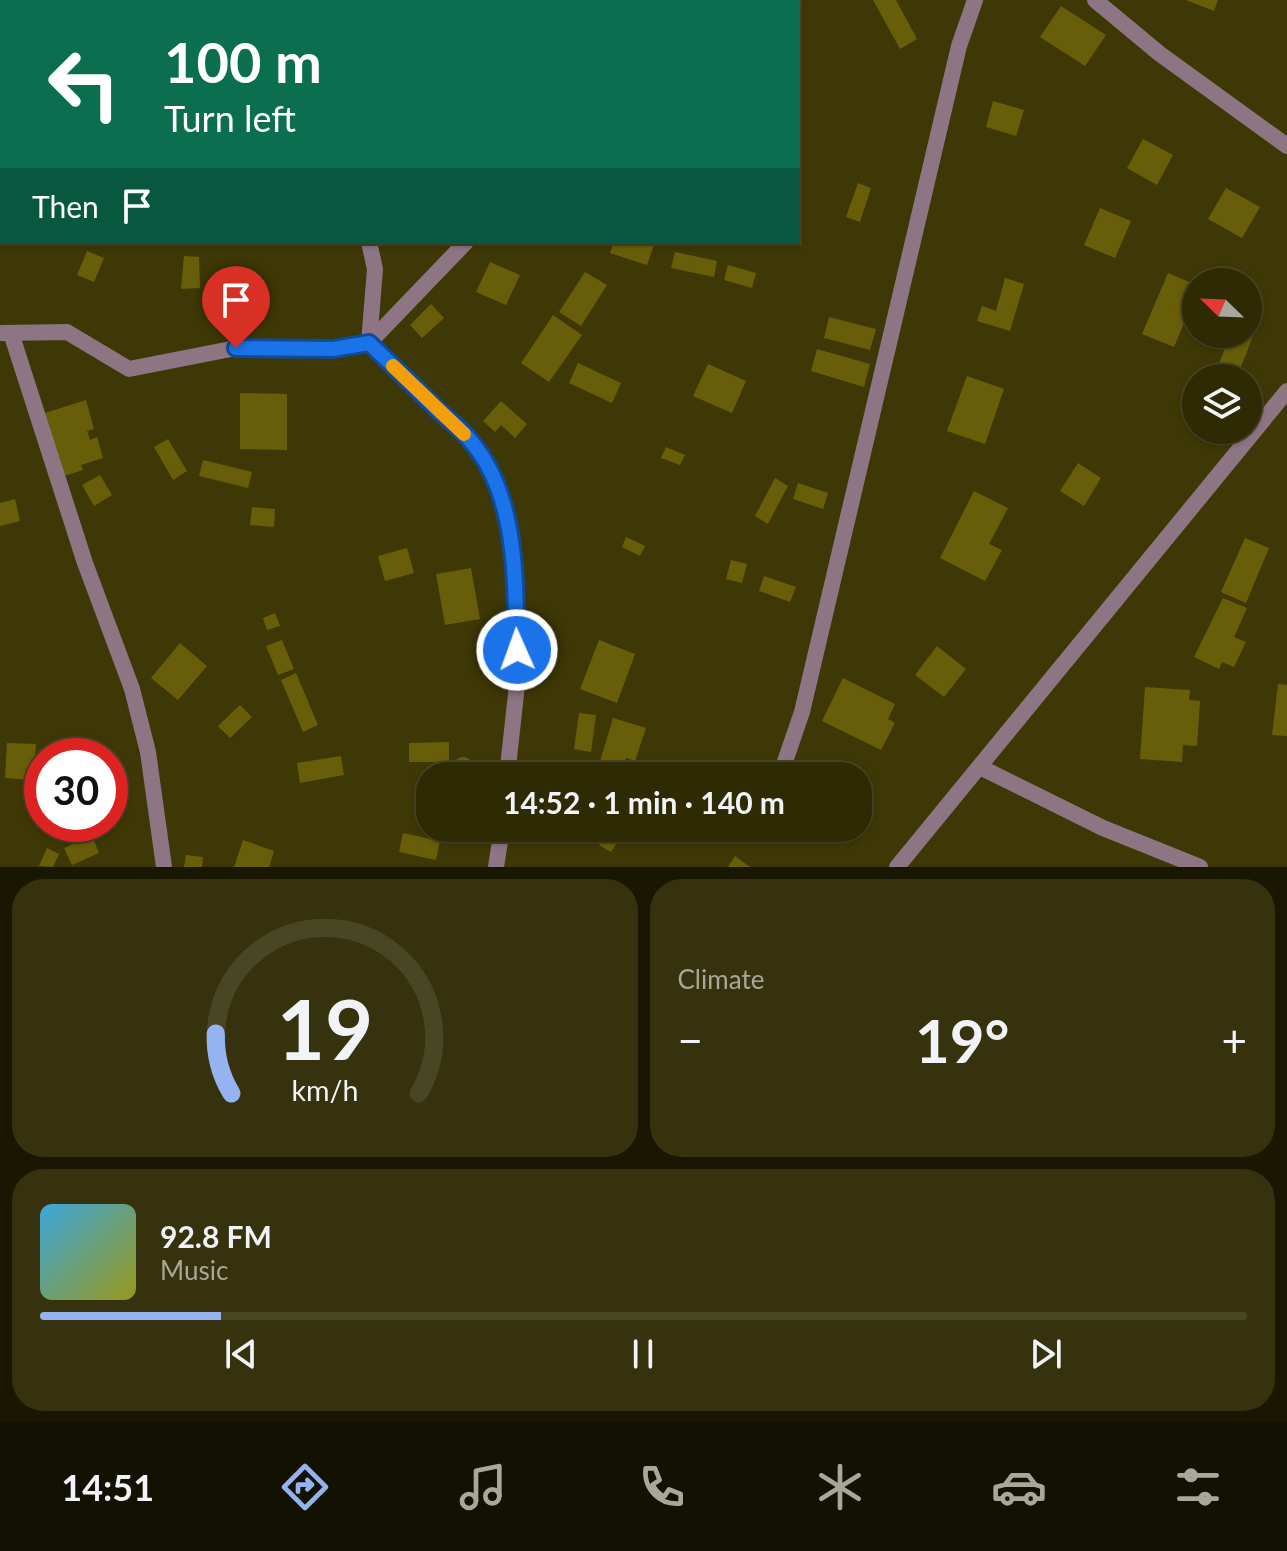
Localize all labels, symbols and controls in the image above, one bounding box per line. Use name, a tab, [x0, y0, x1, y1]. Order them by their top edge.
text: 100 m	[164, 28, 322, 95]
icon: left	[32, 32, 136, 136]
text: Turn left	[164, 96, 296, 140]
icon: arrive	[115, 184, 159, 228]
text: Then	[32, 188, 99, 224]
pin	[202, 266, 270, 348]
north arrow	[1182, 268, 1262, 348]
map controls	[1182, 268, 1262, 444]
icon: arrive	[214, 278, 258, 322]
button: layers	[1182, 364, 1262, 444]
position arrow	[475, 608, 559, 692]
speed limit sign: 30	[24, 738, 128, 842]
text: 14:52 · 1 min · 140 m	[503, 784, 785, 820]
text: Climate	[678, 963, 764, 995]
text: 19	[277, 978, 373, 1078]
text: 19°	[915, 1004, 1010, 1076]
text: −	[678, 1014, 703, 1066]
text: +	[1221, 1014, 1247, 1066]
text: km/h	[291, 1073, 358, 1107]
text: 92.8 FM	[160, 1218, 272, 1254]
text: Music	[160, 1254, 228, 1286]
icon: previous	[219, 1332, 263, 1376]
icon: pause	[621, 1332, 665, 1376]
icon: next	[1024, 1332, 1068, 1376]
icon: directions	[277, 1459, 333, 1515]
icon: music	[455, 1459, 511, 1515]
icon: phone	[634, 1459, 690, 1515]
icon: climate	[812, 1459, 868, 1515]
icon: car	[991, 1459, 1047, 1515]
icon: filters	[1170, 1459, 1226, 1515]
text: 14:51	[61, 1465, 154, 1509]

